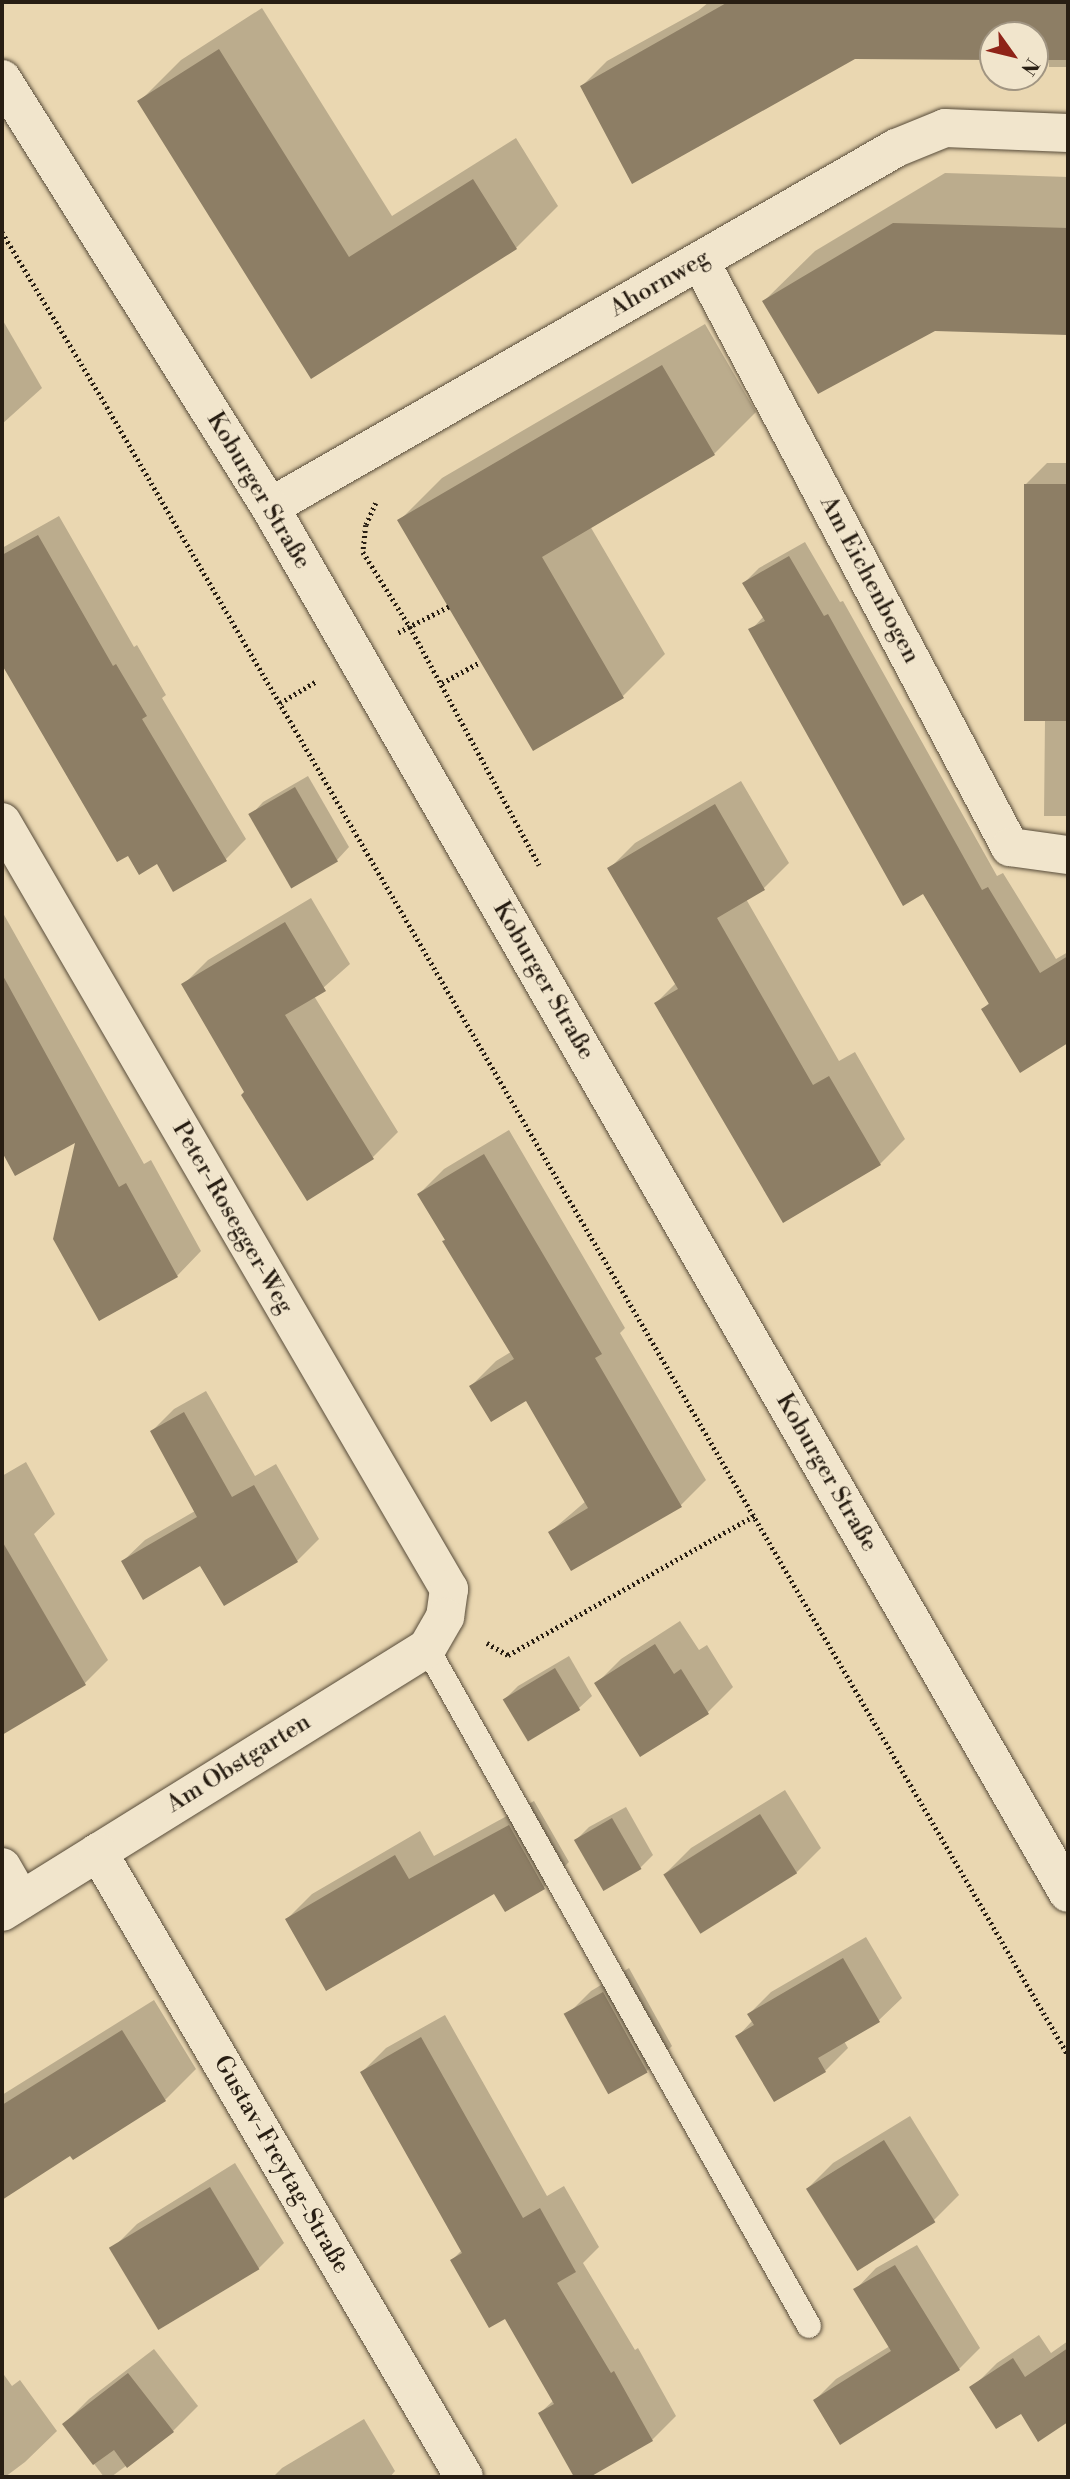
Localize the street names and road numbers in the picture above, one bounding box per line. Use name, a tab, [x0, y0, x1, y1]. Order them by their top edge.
street label: Ahornweg	[605, 244, 715, 324]
street label: Koburger Straße	[200, 407, 316, 575]
street label: Am Eichenbogen	[813, 491, 925, 669]
street label: Koburger Straße	[486, 897, 600, 1065]
street label: Peter-Rosegger-Weg	[165, 1117, 299, 1319]
street label: Koburger Straße	[769, 1389, 883, 1557]
street label: Am Obstgarten	[162, 1708, 316, 1820]
street label: Gustav-Freytag-Straße	[207, 2051, 355, 2279]

